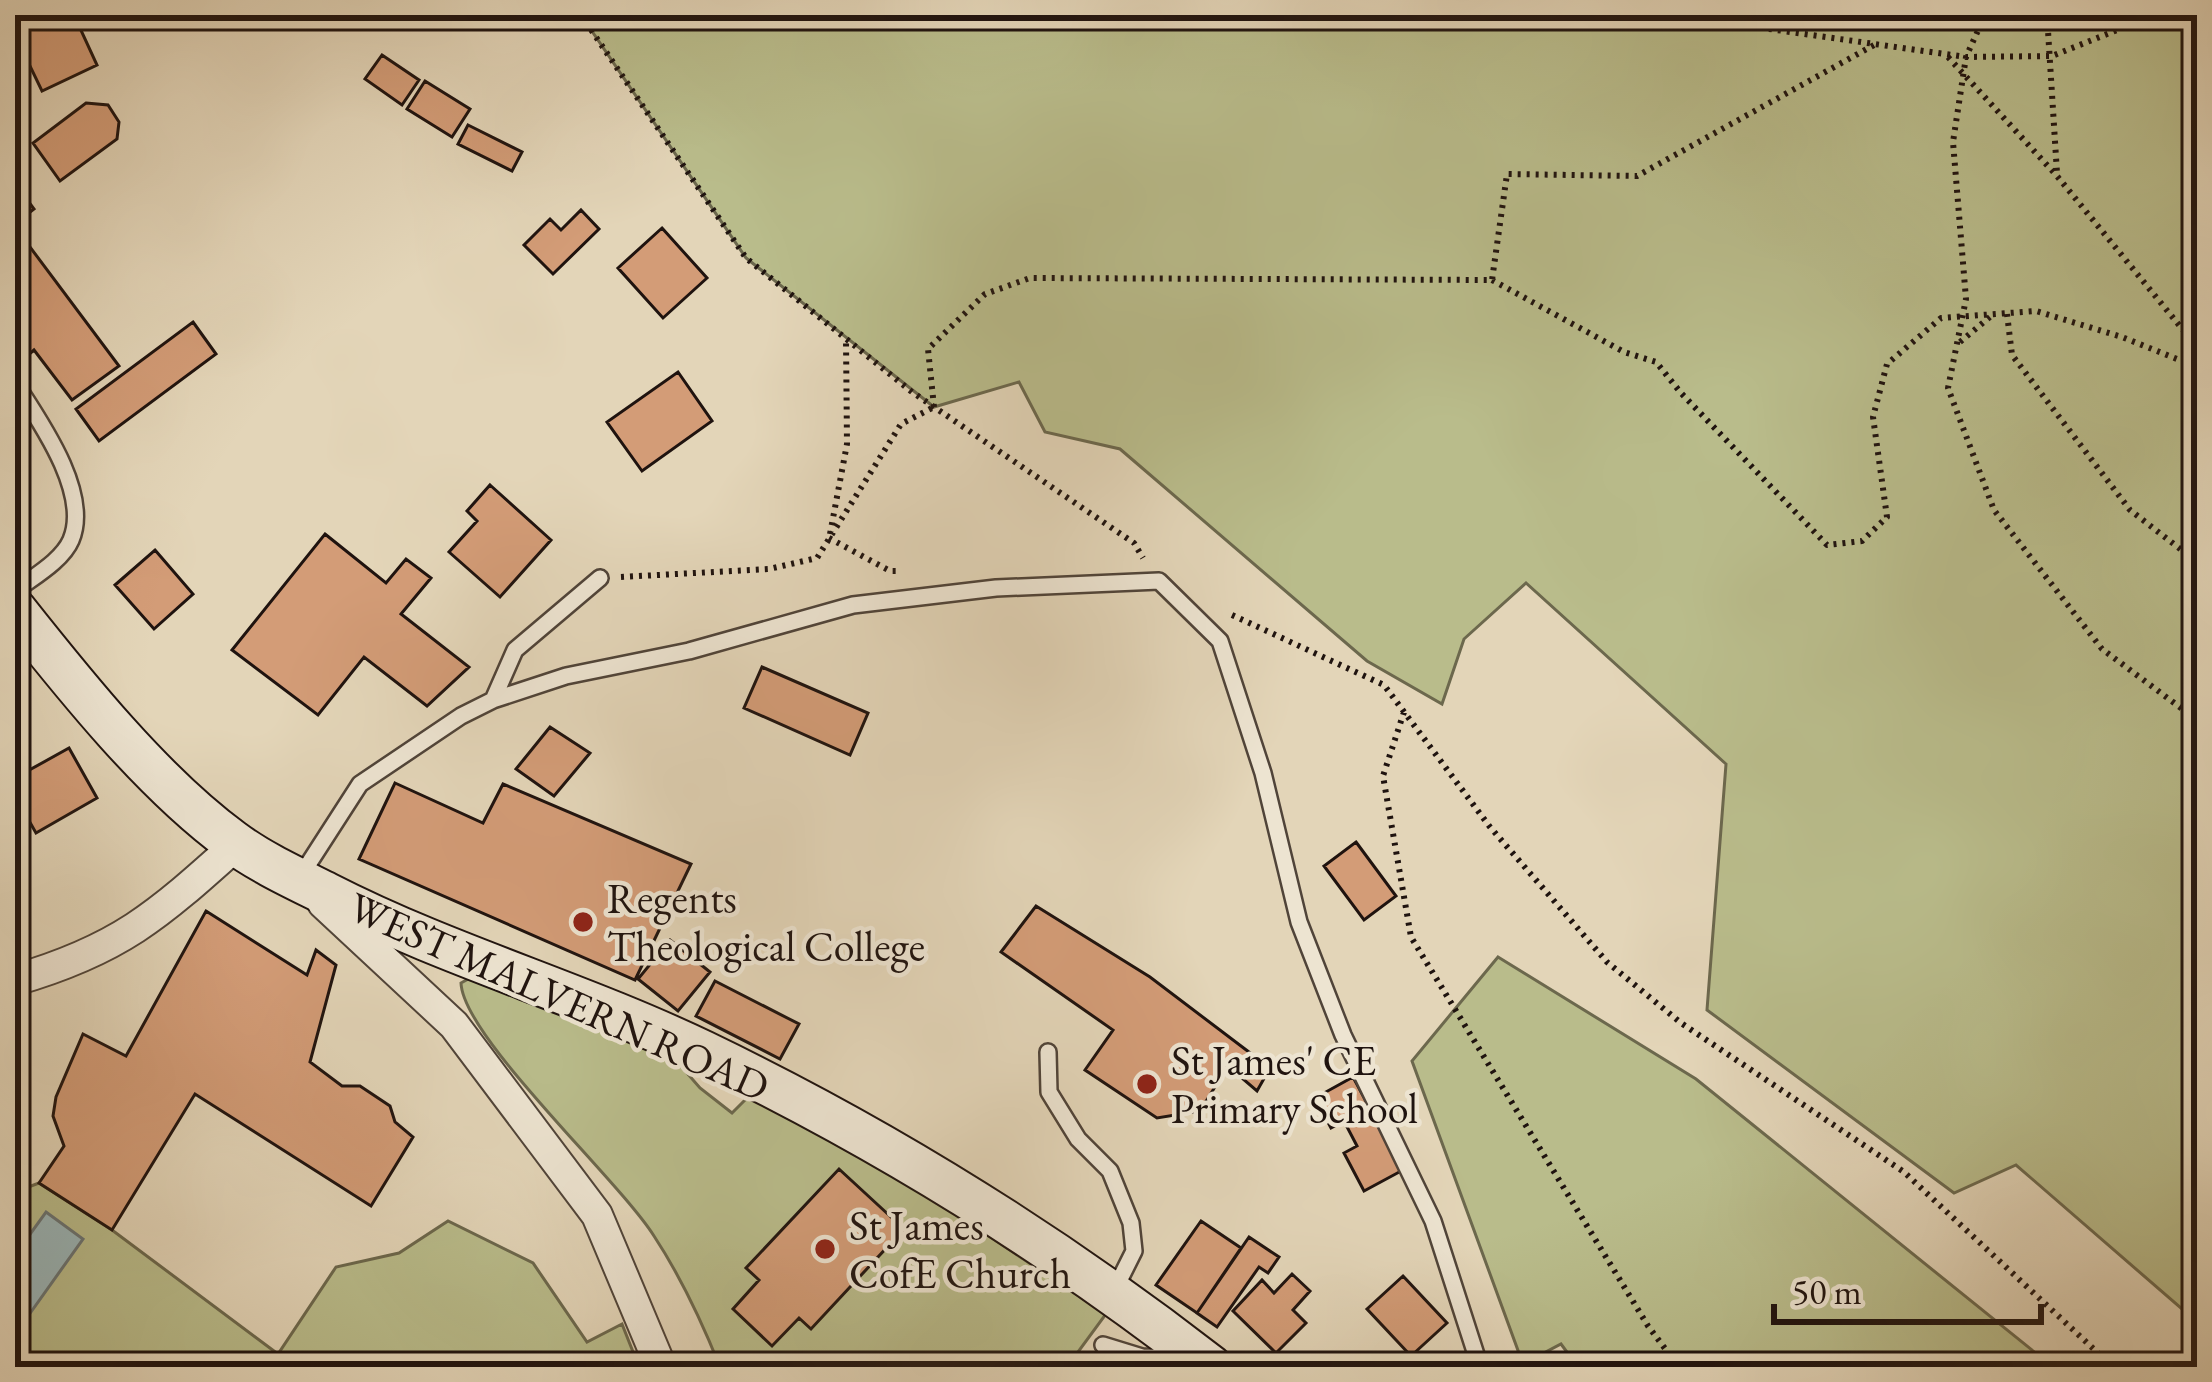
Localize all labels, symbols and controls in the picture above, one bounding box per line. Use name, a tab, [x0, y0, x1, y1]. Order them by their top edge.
place label: Regents Theological College	[607, 871, 925, 974]
street label: WEST MALVERN ROAD	[340, 879, 778, 1114]
marker: Regents Theological College	[570, 909, 596, 935]
place label: St James' CE Primary School	[1171, 1033, 1418, 1136]
marker: St James' CE Primary School	[1134, 1071, 1160, 1097]
place label: St James CofE Church	[849, 1198, 1071, 1301]
marker: St James CofE Church	[812, 1236, 838, 1262]
scale bar	[1774, 1250, 2041, 1324]
text: 50 m	[1792, 1268, 1862, 1315]

